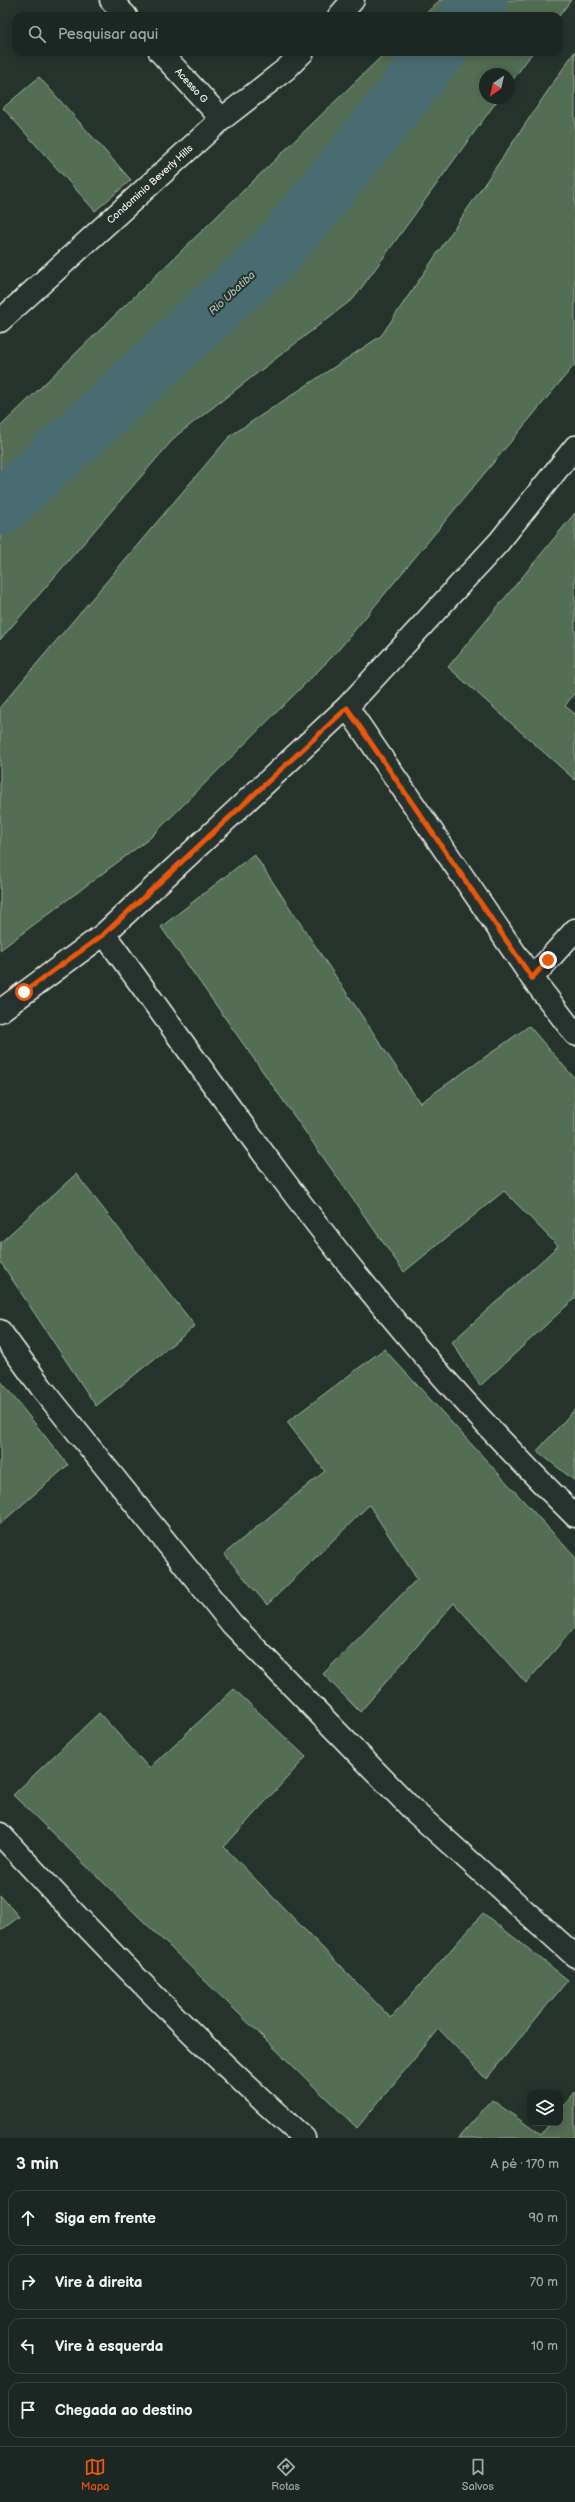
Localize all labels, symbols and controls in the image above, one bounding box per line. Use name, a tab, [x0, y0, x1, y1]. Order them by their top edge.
search box	[12, 12, 563, 56]
icon: search	[26, 23, 48, 45]
text: Pesquisar aqui	[58, 25, 158, 44]
street label: Acesso G	[172, 66, 211, 106]
north arrow	[479, 68, 515, 104]
street label: Condominio Beverly Hills	[105, 142, 196, 226]
water label: Rio Ubatiba	[206, 268, 258, 318]
route end	[539, 951, 557, 969]
route start	[15, 983, 33, 1001]
map controls	[527, 2090, 563, 2126]
button: layers	[527, 2090, 563, 2126]
text: 3 min	[16, 2154, 59, 2174]
text: A pé · 170 m	[490, 2156, 559, 2172]
icon: ahead	[17, 2207, 39, 2229]
text: Siga em frente	[55, 2209, 156, 2228]
text: 90 m	[529, 2210, 558, 2226]
icon: right	[17, 2271, 39, 2293]
text: Vire à direita	[55, 2273, 142, 2292]
text: 70 m	[530, 2274, 558, 2290]
icon: left	[17, 2335, 39, 2357]
text: Vire à esquerda	[55, 2337, 163, 2356]
text: 10 m	[531, 2338, 558, 2354]
icon: arrive	[17, 2399, 39, 2421]
text: Chegada ao destino	[55, 2401, 193, 2420]
tab: Mapa	[81, 2456, 109, 2493]
tab: Rotas	[271, 2456, 300, 2493]
tab: Salvos	[462, 2456, 494, 2493]

